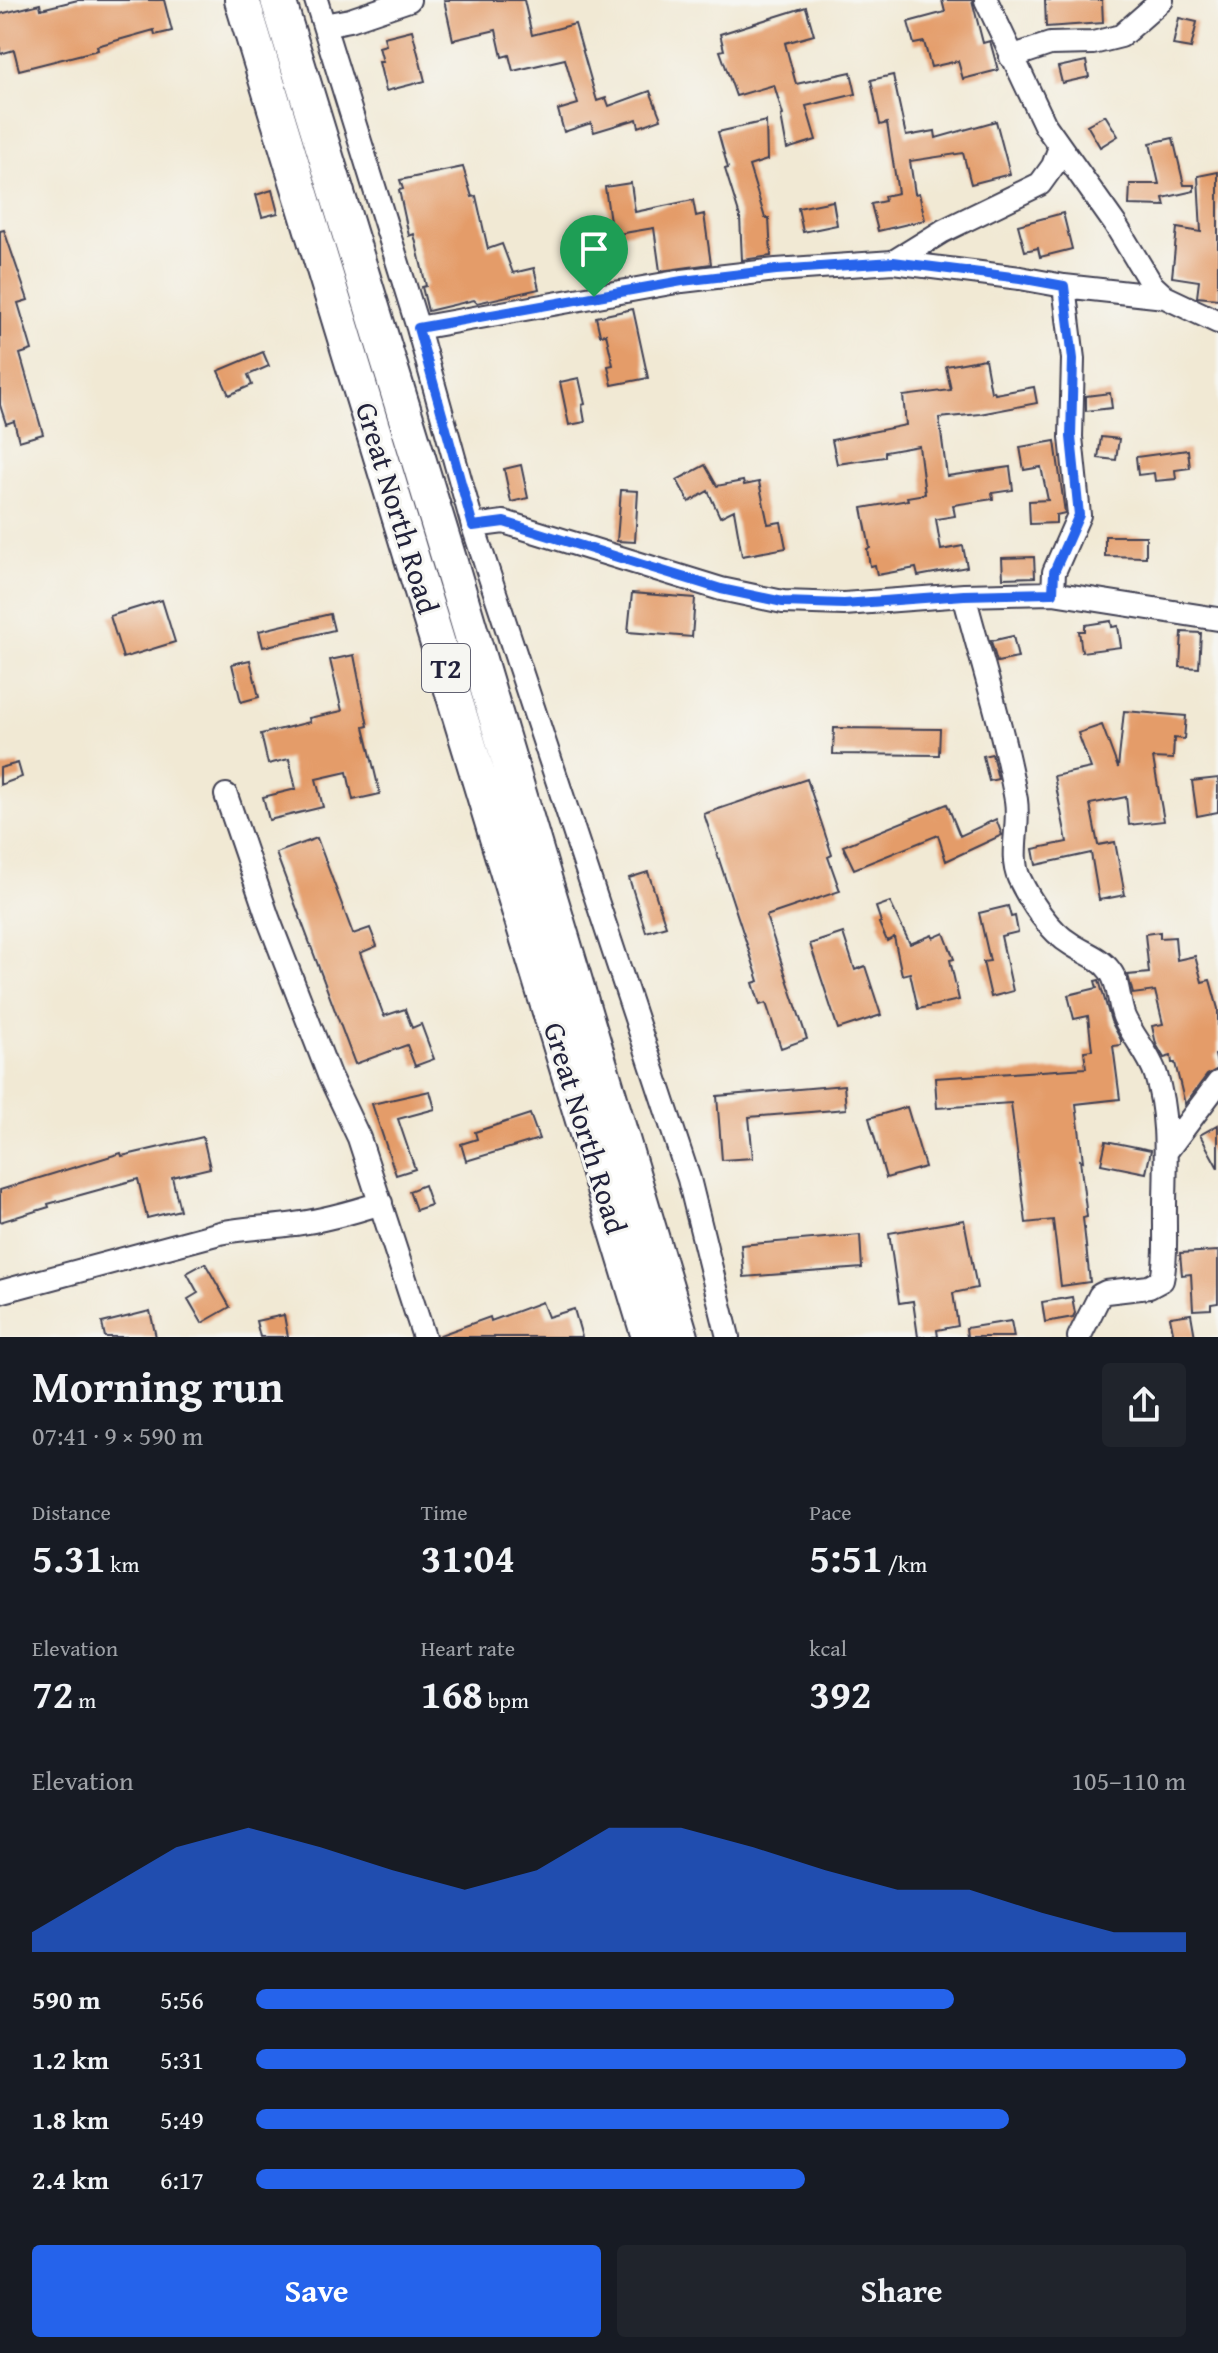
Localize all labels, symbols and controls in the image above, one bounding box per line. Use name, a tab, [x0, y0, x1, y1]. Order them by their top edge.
pin	[560, 215, 628, 297]
icon: arrive	[572, 227, 616, 271]
street label: Great North Road	[345, 396, 451, 619]
road number: T2	[422, 644, 470, 692]
street label: Great North Road	[533, 1016, 639, 1239]
text: Morning run	[32, 1354, 283, 1418]
button: share	[1102, 1363, 1186, 1447]
text: 07:41 · 9 × 590 m	[32, 1416, 203, 1455]
text: Distance	[32, 1496, 111, 1528]
text: Time	[421, 1496, 467, 1528]
text: Pace	[809, 1496, 852, 1528]
text: 5.31	[32, 1528, 105, 1587]
text: 31:04	[421, 1528, 515, 1587]
text: 5:51	[809, 1528, 883, 1587]
text: km	[105, 1548, 139, 1580]
text: /km	[883, 1548, 927, 1580]
text: Elevation	[32, 1632, 118, 1664]
text: Heart rate	[421, 1632, 515, 1664]
text: kcal	[809, 1632, 847, 1664]
text: 72	[32, 1664, 73, 1723]
text: 168	[421, 1664, 483, 1723]
text: 392	[809, 1664, 872, 1723]
text: m	[73, 1684, 96, 1716]
text: bpm	[483, 1684, 529, 1716]
text: Elevation	[32, 1761, 134, 1800]
text: 105–110 m	[1072, 1761, 1186, 1800]
text: 590 m	[32, 1980, 100, 2019]
text: 5:56	[160, 1980, 204, 2019]
text: 1.2 km	[32, 2040, 109, 2079]
text: 5:31	[160, 2040, 204, 2079]
text: 1.8 km	[32, 2100, 109, 2139]
text: 5:49	[160, 2100, 204, 2139]
text: 2.4 km	[32, 2160, 109, 2199]
text: 6:17	[160, 2160, 204, 2199]
button: Save	[32, 2245, 601, 2337]
button: Share	[617, 2245, 1186, 2337]

